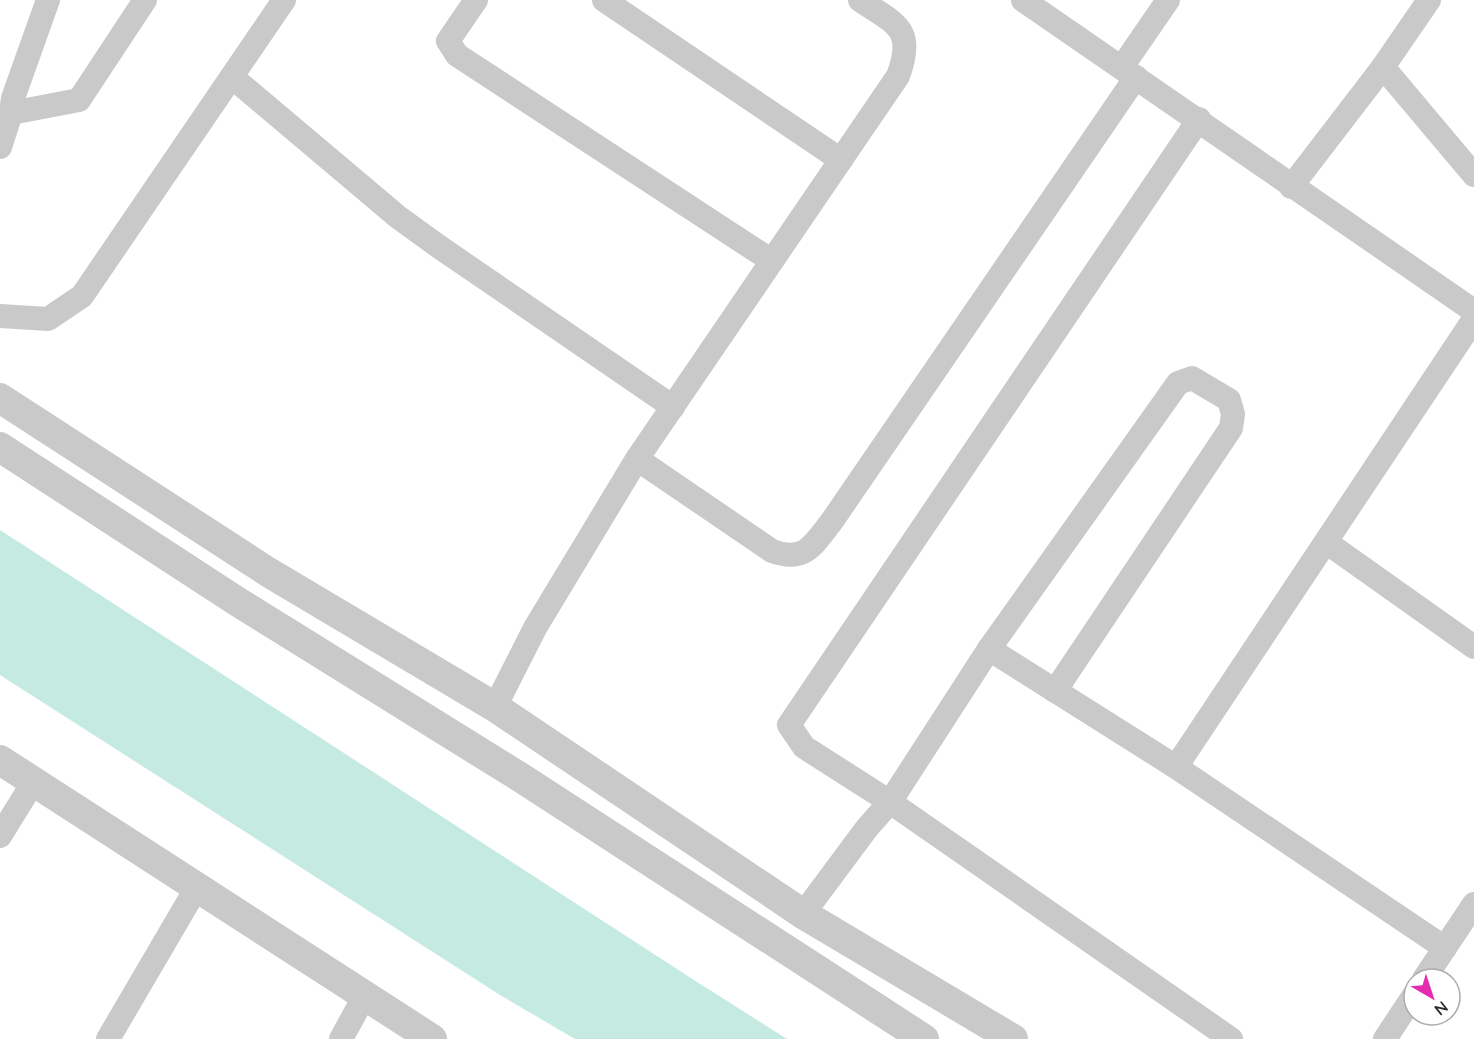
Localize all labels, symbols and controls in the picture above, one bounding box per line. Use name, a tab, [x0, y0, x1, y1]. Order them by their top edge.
north arrow	[1402, 967, 1462, 1027]
text: N	[1431, 997, 1452, 1020]

